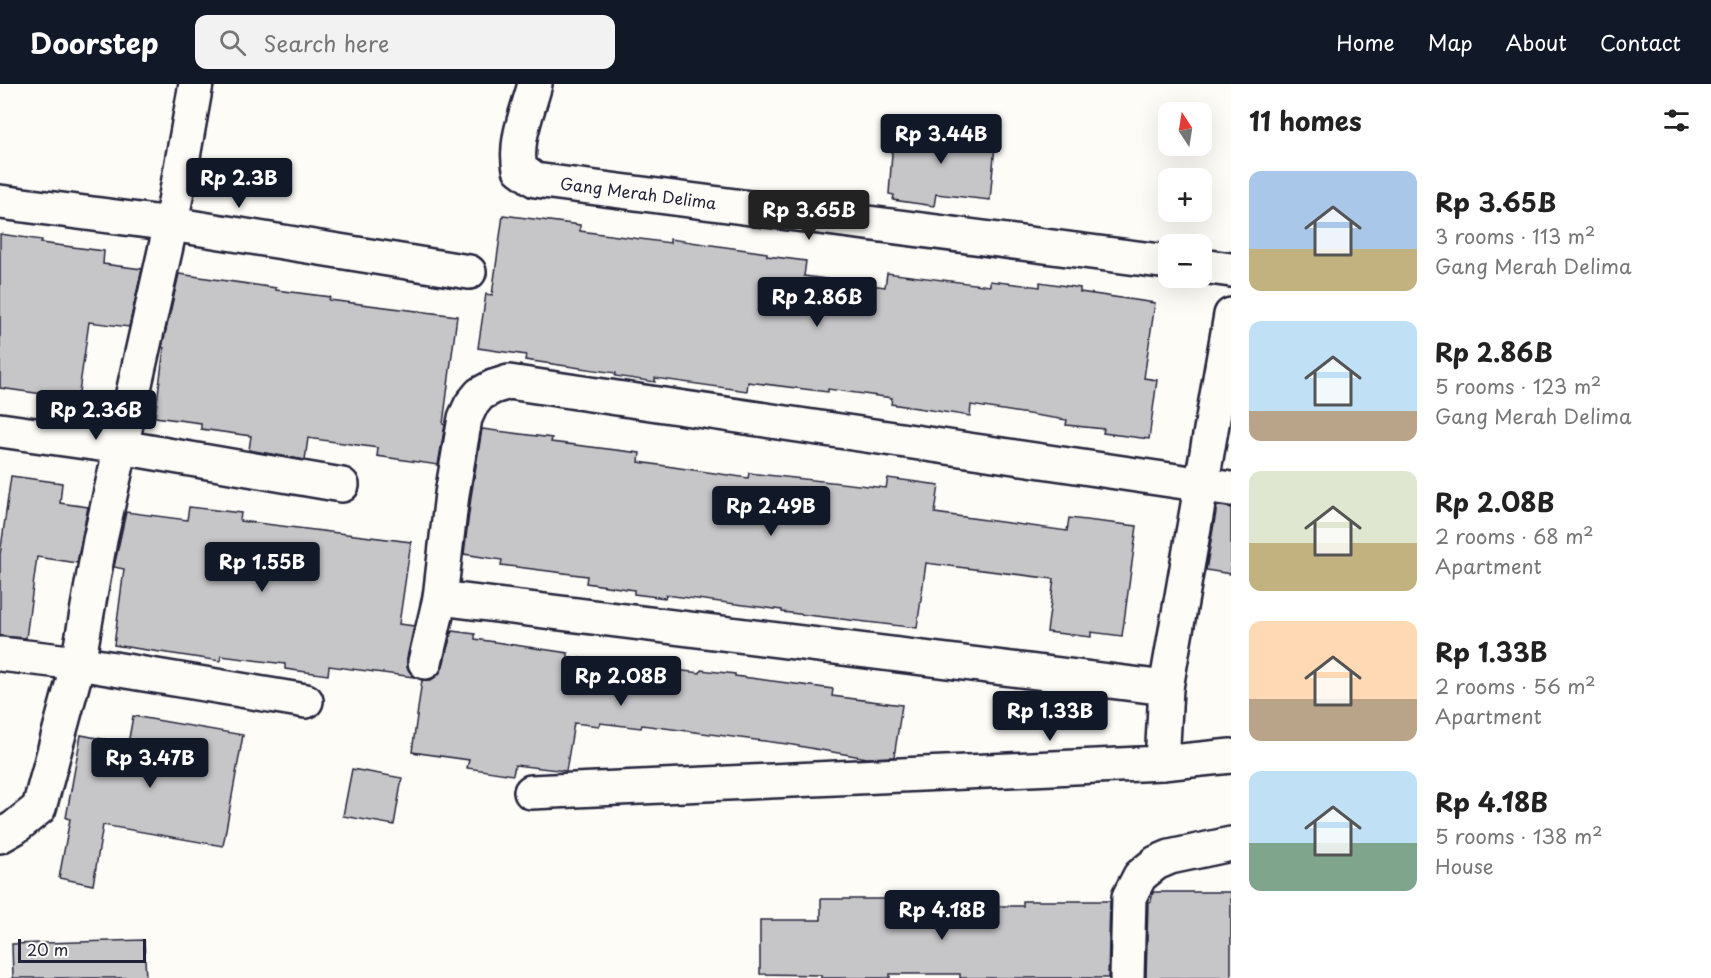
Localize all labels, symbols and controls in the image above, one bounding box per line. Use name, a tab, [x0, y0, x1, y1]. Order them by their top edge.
search box	[195, 15, 615, 69]
text: Doorstep	[30, 21, 159, 64]
icon: search	[216, 26, 249, 59]
text: Search here	[264, 26, 389, 59]
text: Home	[1336, 26, 1395, 58]
text: Map	[1428, 26, 1473, 58]
text: About	[1506, 26, 1567, 58]
text: Contact	[1600, 26, 1681, 58]
text: 11 homes	[1249, 101, 1362, 140]
north arrow	[1158, 102, 1212, 156]
map controls	[1158, 102, 1212, 288]
icon: filters	[1660, 104, 1693, 137]
pin: Rp 3.44B	[879, 114, 1003, 165]
text: Rp 3.44B	[895, 118, 987, 148]
pin: Rp 2.3B	[184, 158, 294, 209]
text: Rp 2.3B	[200, 162, 278, 192]
button: +	[1158, 168, 1212, 222]
street label: Gang Merah Delima	[559, 170, 718, 214]
text: Rp 3.65B	[1435, 182, 1556, 221]
pin: Rp 3.65B	[747, 190, 871, 241]
text: Rp 3.65B	[762, 194, 856, 224]
icon: home	[1297, 195, 1369, 267]
text: 3 rooms · 113 m²	[1435, 221, 1595, 251]
button: −	[1158, 234, 1212, 288]
text: Gang Merah Delima	[1435, 251, 1632, 281]
pin: Rp 2.86B	[755, 277, 879, 328]
text: Rp 2.86B	[772, 281, 862, 311]
text: Rp 2.86B	[1435, 332, 1553, 371]
icon: home	[1297, 345, 1369, 417]
text: 5 rooms · 123 m²	[1435, 371, 1601, 401]
pin: Rp 2.36B	[34, 390, 158, 441]
text: Rp 2.36B	[50, 394, 142, 424]
text: Gang Merah Delima	[1435, 401, 1632, 431]
text: Rp 2.08B	[1435, 482, 1554, 521]
pin: Rp 2.49B	[709, 486, 833, 537]
text: Rp 2.49B	[726, 490, 816, 520]
icon: home	[1297, 495, 1369, 567]
text: 2 rooms · 68 m²	[1435, 521, 1594, 551]
pin: Rp 1.55B	[200, 542, 324, 593]
text: Rp 1.55B	[219, 546, 305, 576]
text: Apartment	[1435, 551, 1542, 581]
text: Rp 1.33B	[1435, 632, 1548, 671]
icon: home	[1297, 645, 1369, 717]
pin: Rp 2.08B	[559, 656, 683, 707]
text: Rp 2.08B	[575, 660, 667, 690]
text: 2 rooms · 56 m²	[1435, 671, 1596, 701]
pin: Rp 1.33B	[988, 691, 1112, 742]
text: Rp 1.33B	[1007, 695, 1093, 725]
text: Apartment	[1435, 701, 1542, 731]
pin: Rp 3.47B	[88, 738, 212, 789]
text: Rp 3.47B	[105, 742, 195, 772]
text: Rp 4.18B	[1435, 782, 1548, 821]
icon: home	[1297, 795, 1369, 867]
text: 5 rooms · 138 m²	[1435, 821, 1603, 851]
text: House	[1435, 851, 1494, 881]
pin: Rp 4.18B	[880, 890, 1004, 941]
text: Rp 4.18B	[899, 894, 985, 924]
scale bar	[18, 936, 146, 964]
text: 20 m	[27, 937, 68, 961]

